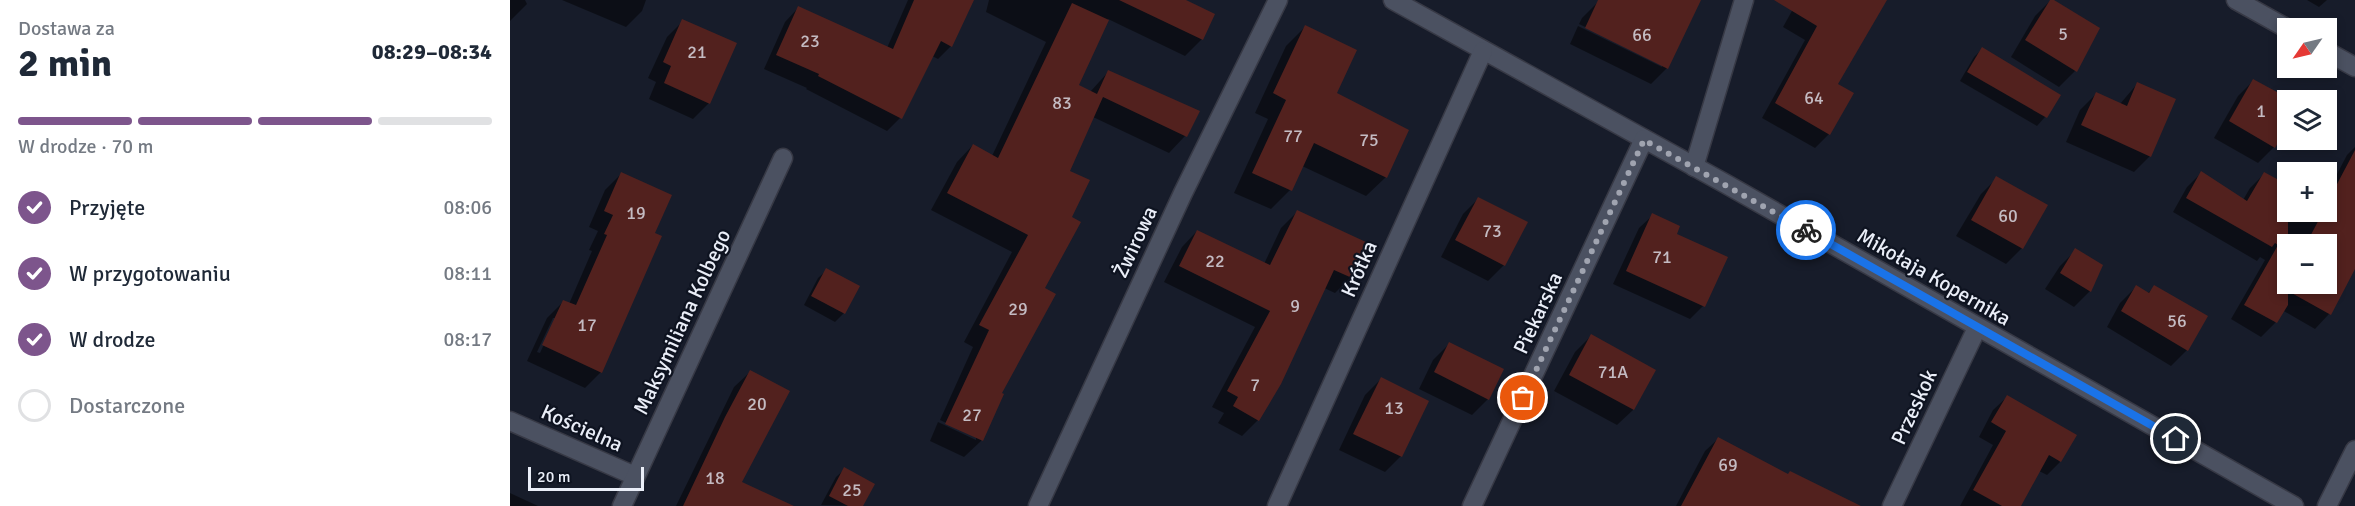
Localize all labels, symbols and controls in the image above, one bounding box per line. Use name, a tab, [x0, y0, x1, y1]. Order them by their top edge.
text: Dostawa za	[18, 16, 115, 41]
north arrow	[2277, 18, 2337, 78]
map controls	[2277, 18, 2337, 294]
house number: 5	[2058, 23, 2068, 45]
house number: 66	[1632, 24, 1652, 46]
house number: 23	[800, 30, 820, 52]
text: 08:29–08:34	[372, 38, 492, 65]
text: 2 min	[18, 39, 112, 87]
house number: 21	[687, 41, 707, 63]
house number: 64	[1804, 87, 1824, 109]
button: layers	[2277, 90, 2337, 150]
house number: 83	[1052, 92, 1072, 114]
house number: 1	[2256, 100, 2266, 122]
house number: 77	[1283, 125, 1303, 147]
house number: 75	[1359, 129, 1379, 151]
text: W drodze · 70 m	[18, 134, 153, 159]
button: +	[2277, 162, 2337, 222]
icon: check	[18, 191, 51, 224]
text: Przyjęte	[69, 194, 145, 221]
text: 08:06	[443, 195, 492, 220]
courier	[1776, 200, 1836, 260]
house number: 19	[626, 202, 646, 224]
street label: Żwirowa	[1107, 202, 1163, 282]
house number: 60	[1998, 205, 2018, 227]
icon: bike	[1790, 214, 1823, 247]
house number: 73	[1482, 220, 1502, 242]
street label: Mikołaja Kopernika	[1852, 222, 2016, 332]
street label: Maksymiliana Kolbego	[628, 225, 736, 419]
button: −	[2277, 234, 2337, 294]
street label: Krótka	[1335, 237, 1383, 301]
house number: 71	[1652, 246, 1672, 268]
house number: 22	[1205, 250, 1225, 272]
icon: check	[18, 257, 51, 290]
text: W przygotowaniu	[69, 260, 231, 287]
text: 08:11	[443, 261, 492, 286]
street label: Piekarska	[1508, 268, 1568, 358]
house number: 9	[1290, 295, 1300, 317]
house number: 29	[1008, 298, 1028, 320]
house number: 56	[2167, 310, 2187, 332]
house number: 17	[577, 314, 597, 336]
icon: check	[18, 323, 51, 356]
text: W drodze	[69, 326, 156, 353]
text: 08:17	[443, 327, 492, 352]
house number: 71A	[1598, 361, 1628, 383]
street label: Przeskok	[1885, 365, 1943, 449]
pin	[1497, 372, 1548, 423]
house number: 7	[1250, 374, 1260, 396]
icon: bag	[1506, 381, 1539, 414]
text: Dostarczone	[69, 392, 185, 419]
house number: 20	[747, 393, 767, 415]
house number: 13	[1384, 397, 1404, 419]
street label: Kościelna	[537, 398, 627, 458]
house number: 27	[962, 404, 982, 426]
pin	[2150, 413, 2201, 464]
icon: home	[2159, 422, 2192, 455]
house number: 69	[1718, 454, 1738, 476]
scale bar	[528, 464, 644, 492]
text: 20 m	[537, 467, 571, 487]
house number: 18	[705, 467, 725, 489]
house number: 25	[842, 479, 862, 501]

